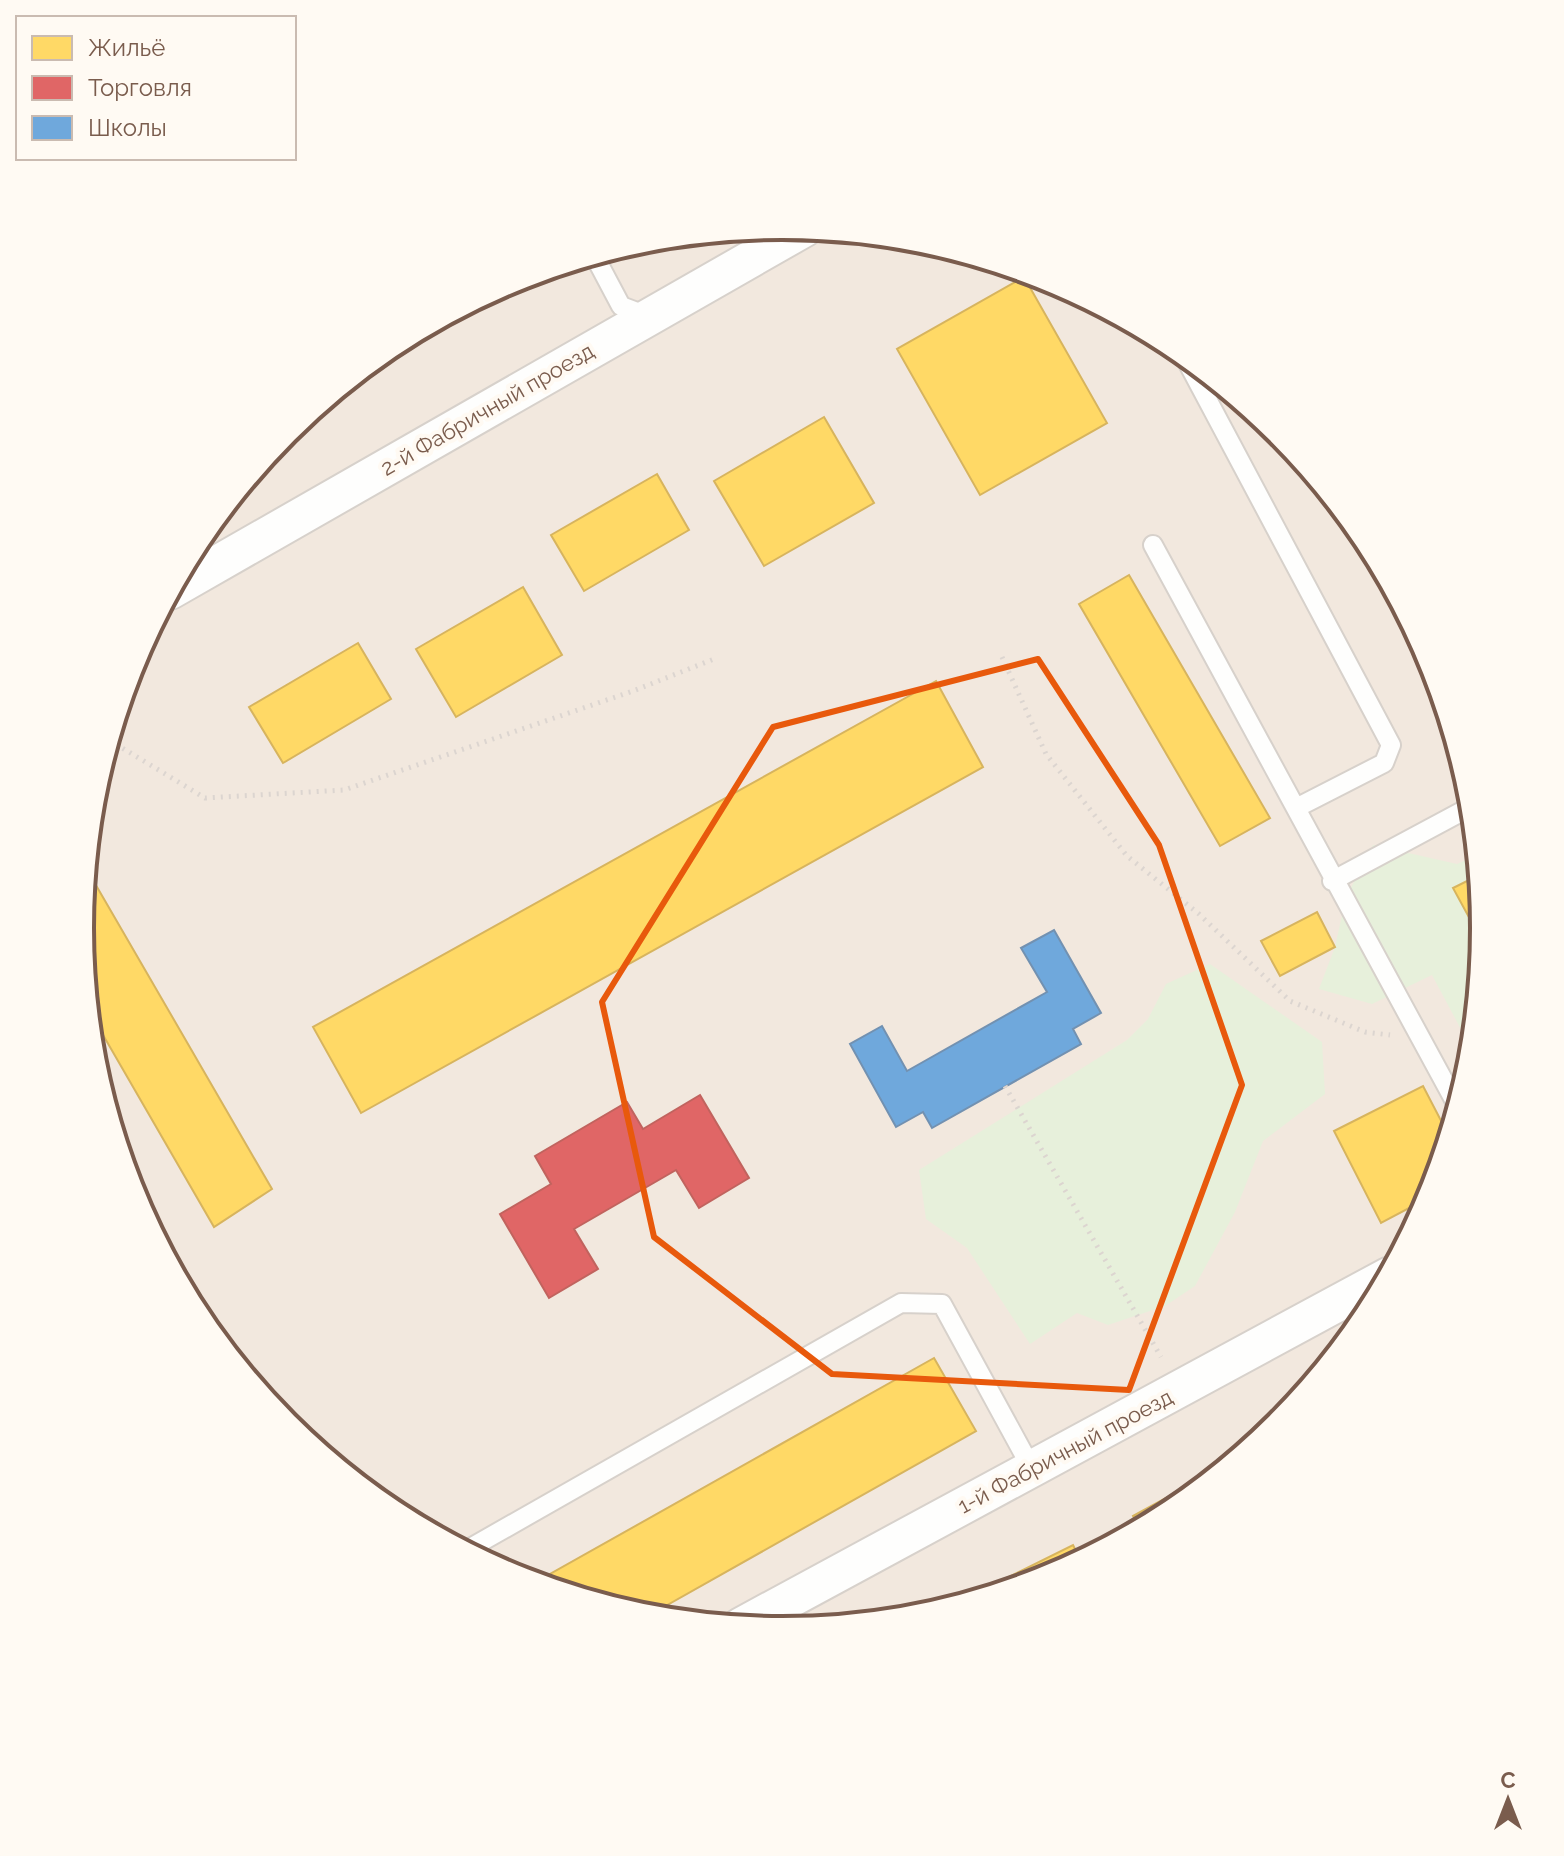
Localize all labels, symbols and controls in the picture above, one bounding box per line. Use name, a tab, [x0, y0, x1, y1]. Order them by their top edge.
legend	[16, 16, 296, 160]
text: Жильё	[88, 33, 165, 62]
text: Торговля	[88, 73, 192, 102]
text: Школы	[88, 113, 167, 142]
street label: 2-й Фабричный проезд	[376, 337, 598, 481]
street label: 1-й Фабричный проезд	[953, 1383, 1177, 1519]
north arrow	[1468, 1760, 1548, 1840]
text: С	[1500, 1767, 1516, 1793]

